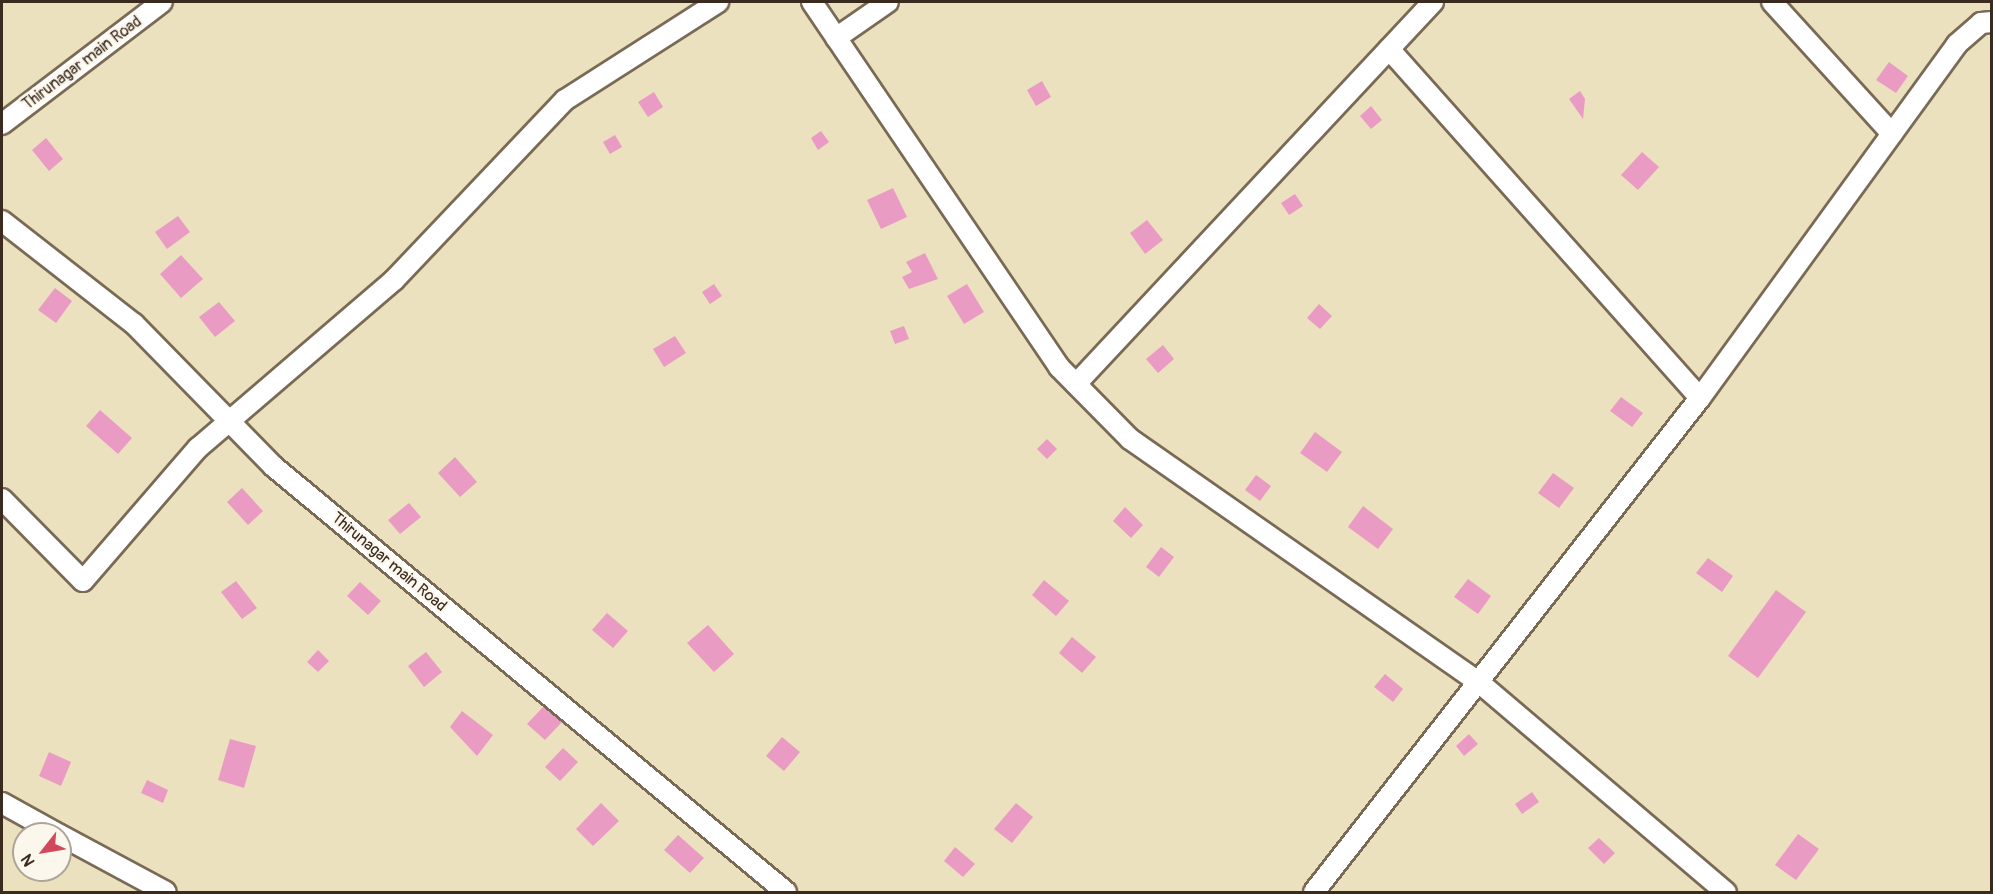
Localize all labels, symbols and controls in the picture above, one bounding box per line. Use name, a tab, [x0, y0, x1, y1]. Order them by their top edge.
street label: Thirunagar main Road	[19, 12, 145, 114]
street label: Thirunagar main Road	[328, 508, 450, 616]
north arrow	[12, 822, 72, 882]
text: N	[17, 850, 40, 870]

